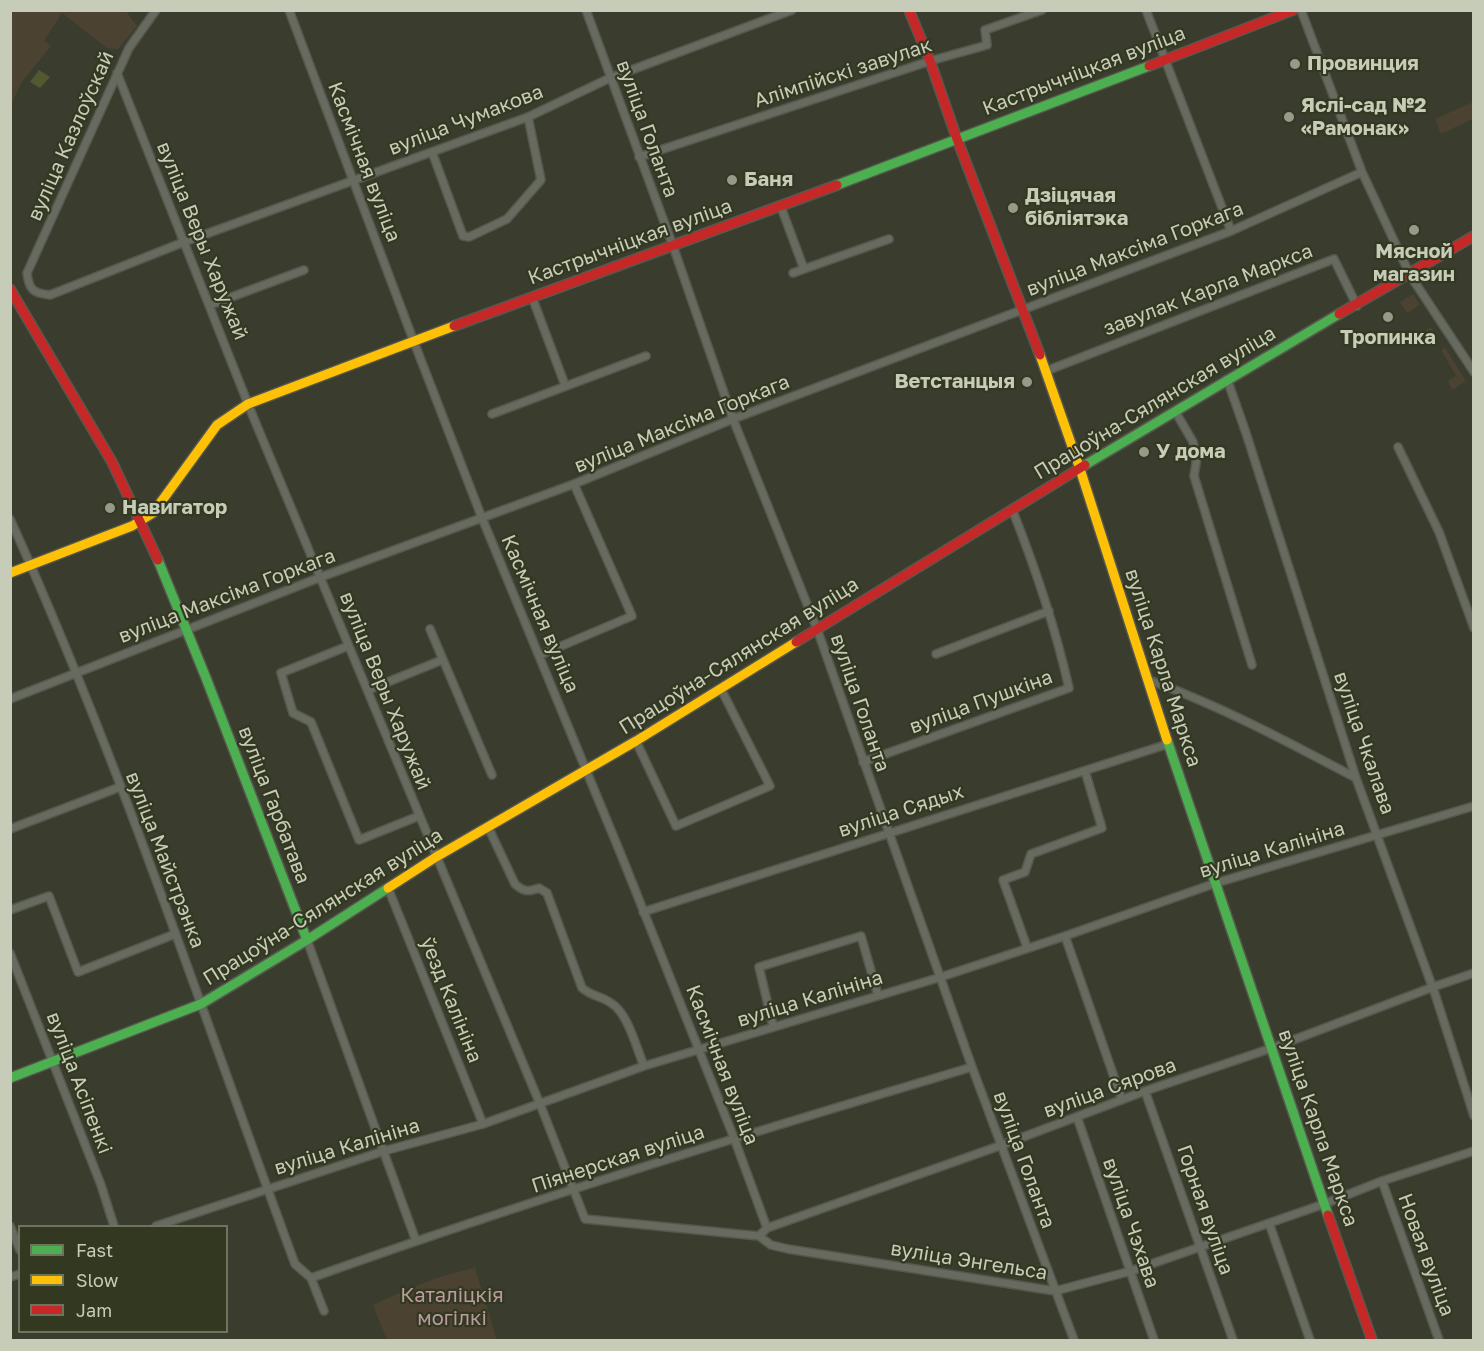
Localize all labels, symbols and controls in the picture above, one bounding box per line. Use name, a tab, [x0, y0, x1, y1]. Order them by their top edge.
street label: Кастрычніцкая вуліца	[979, 21, 1189, 121]
street label: Алімпійскі завулак	[751, 33, 935, 113]
street label: вуліца Казлоўскай	[23, 48, 119, 224]
place label: Провинция	[1307, 52, 1419, 76]
street label: вуліца Голанта	[611, 57, 683, 201]
marker: Провинция	[1288, 57, 1302, 71]
street label: Касмічная вуліца	[322, 79, 406, 245]
street label: вуліца Чумакова	[385, 79, 547, 161]
place label: Яслі-сад №2 «Рамонак»	[1301, 94, 1426, 141]
marker: Яслі-сад №2 «Рамонак»	[1282, 110, 1296, 124]
street label: вуліца Веры Харужай	[151, 138, 253, 344]
place label: Баня	[744, 168, 793, 192]
marker: Баня	[725, 173, 739, 187]
place label: Дзіцячая бібліятэка	[1025, 184, 1128, 231]
street label: Кастрычніцкая вуліца	[525, 194, 735, 290]
street label: вуліца Максіма Горкага	[1023, 197, 1247, 301]
marker: Дзіцячая бібліятэка	[1006, 201, 1020, 215]
marker: Мясной магазин	[1407, 223, 1421, 237]
street label: завулак Карла Маркса	[1100, 239, 1316, 341]
place label: Мясной магазин	[1373, 240, 1455, 287]
marker: Тропинка	[1381, 310, 1395, 324]
street label: Працоўна-Сялянская вуліца	[1030, 321, 1280, 485]
place label: Тропинка	[1340, 326, 1436, 350]
street label: вуліца Максіма Горкага	[571, 370, 793, 478]
place label: Ветстанцыя	[894, 370, 1015, 394]
marker: Ветстанцыя	[1020, 375, 1034, 389]
place label: У дома	[1156, 440, 1226, 464]
marker: У дома	[1137, 445, 1151, 459]
place label: Навигатор	[122, 496, 227, 520]
marker: Навигатор	[103, 501, 117, 515]
street label: Касмічная вуліца	[496, 531, 584, 697]
street label: вуліца Максіма Горкага	[115, 544, 339, 648]
street label: вуліца Карла Маркса	[1120, 566, 1206, 770]
street label: Працоўна-Сялянская вуліца	[615, 572, 863, 740]
street label: вуліца Веры Харужай	[334, 588, 436, 794]
street label: вуліца Голанта	[825, 631, 895, 775]
street label: вуліца Пушкіна	[906, 665, 1056, 739]
street label: вуліца Чкалава	[1328, 669, 1400, 817]
street label: вуліца Гарбатава	[233, 723, 315, 887]
street label: вуліца Майстрэнка	[120, 768, 210, 952]
street label: вуліца Сядых	[835, 779, 967, 843]
street label: вуліца Калініна	[1196, 816, 1348, 884]
street label: Працоўна-Сялянская вуліца	[199, 823, 447, 991]
street label: ўезд Калініна	[415, 934, 487, 1066]
street label: вуліца Калініна	[734, 965, 886, 1033]
street label: Касмічная вуліца	[680, 982, 764, 1148]
street label: вуліца Асіпенкі	[41, 1009, 117, 1157]
street label: вуліца Карла Маркса	[1273, 1026, 1363, 1230]
street label: вуліца Сярова	[1040, 1053, 1180, 1123]
street label: вуліца Голанта	[988, 1088, 1060, 1232]
street label: вуліца Калініна	[271, 1113, 423, 1181]
street label: Піянерская вуліца	[528, 1120, 708, 1198]
street label: Горная вуліца	[1172, 1142, 1238, 1278]
street label: вуліца Чэхава	[1097, 1155, 1165, 1291]
street label: Новая вуліца	[1393, 1190, 1459, 1320]
legend	[18, 1225, 228, 1333]
street label: вуліца Энгельса	[889, 1237, 1049, 1285]
text: Fast	[76, 1239, 113, 1261]
text: Slow	[76, 1269, 118, 1291]
park label: Каталіцкія могілкі	[400, 1284, 504, 1331]
text: Jam	[76, 1299, 112, 1321]

